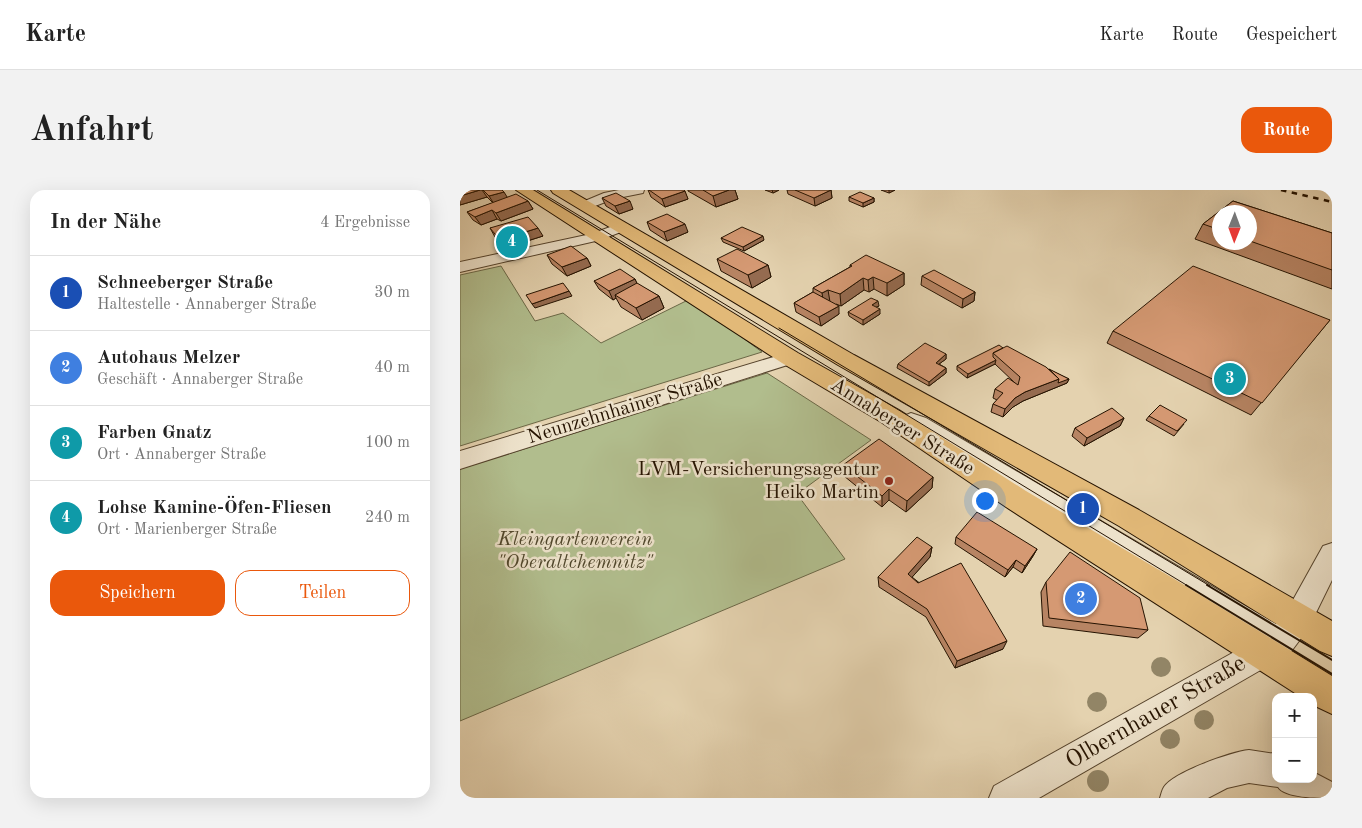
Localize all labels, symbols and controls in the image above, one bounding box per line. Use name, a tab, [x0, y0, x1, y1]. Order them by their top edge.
text: Karte	[25, 23, 86, 47]
text: Karte	[1099, 26, 1144, 44]
text: Route	[1172, 26, 1218, 44]
text: Gespeichert	[1246, 26, 1337, 44]
button: Route	[1241, 107, 1332, 153]
text: Anfahrt	[30, 113, 153, 148]
north arrow	[1212, 205, 1257, 250]
text: In der Nähe	[50, 212, 161, 233]
text: 4 Ergebnisse	[320, 215, 410, 231]
pin: 4	[496, 223, 528, 261]
text: Schneeberger Straße	[97, 274, 273, 293]
text: 1	[61, 285, 71, 301]
text: 30 m	[374, 285, 410, 301]
text: Haltestelle · Annaberger Straße	[97, 297, 316, 313]
text: Autohaus Melzer	[97, 349, 240, 368]
text: 2	[61, 360, 71, 376]
text: 40 m	[374, 360, 410, 376]
pin: 3	[1214, 360, 1246, 398]
street label: Neunzehnhainer Straße	[525, 370, 725, 448]
text: Geschäft · Annaberger Straße	[97, 372, 303, 388]
street label: Annaberger Straße	[827, 375, 977, 479]
text: Farben Gnatz	[97, 424, 211, 443]
text: 3	[61, 435, 71, 451]
text: 100 m	[365, 435, 410, 451]
text: Ort · Annaberger Straße	[97, 447, 266, 463]
place label: LVM-Versicherungsagentur Heiko Martin	[638, 460, 879, 503]
marker: LVM-Versicherungsagentur Heiko Martin	[883, 475, 895, 487]
your location	[972, 488, 998, 514]
pin: 1	[1067, 490, 1099, 528]
text: Lohse Kamine-Öfen-Fliesen	[97, 499, 332, 518]
text: 4	[61, 510, 71, 526]
text: 240 m	[365, 510, 410, 526]
text: Ort · Marienberger Straße	[97, 522, 277, 538]
park label: Kleingartenverein "Oberaltchemnitz"	[497, 530, 654, 573]
button: Speichern	[50, 570, 225, 616]
button: Teilen	[235, 570, 410, 616]
pin: 2	[1065, 580, 1097, 618]
street label: Olbernhauer Straße	[1062, 652, 1250, 774]
map controls	[1272, 693, 1317, 783]
button: +	[1272, 693, 1317, 738]
button: −	[1272, 738, 1317, 783]

